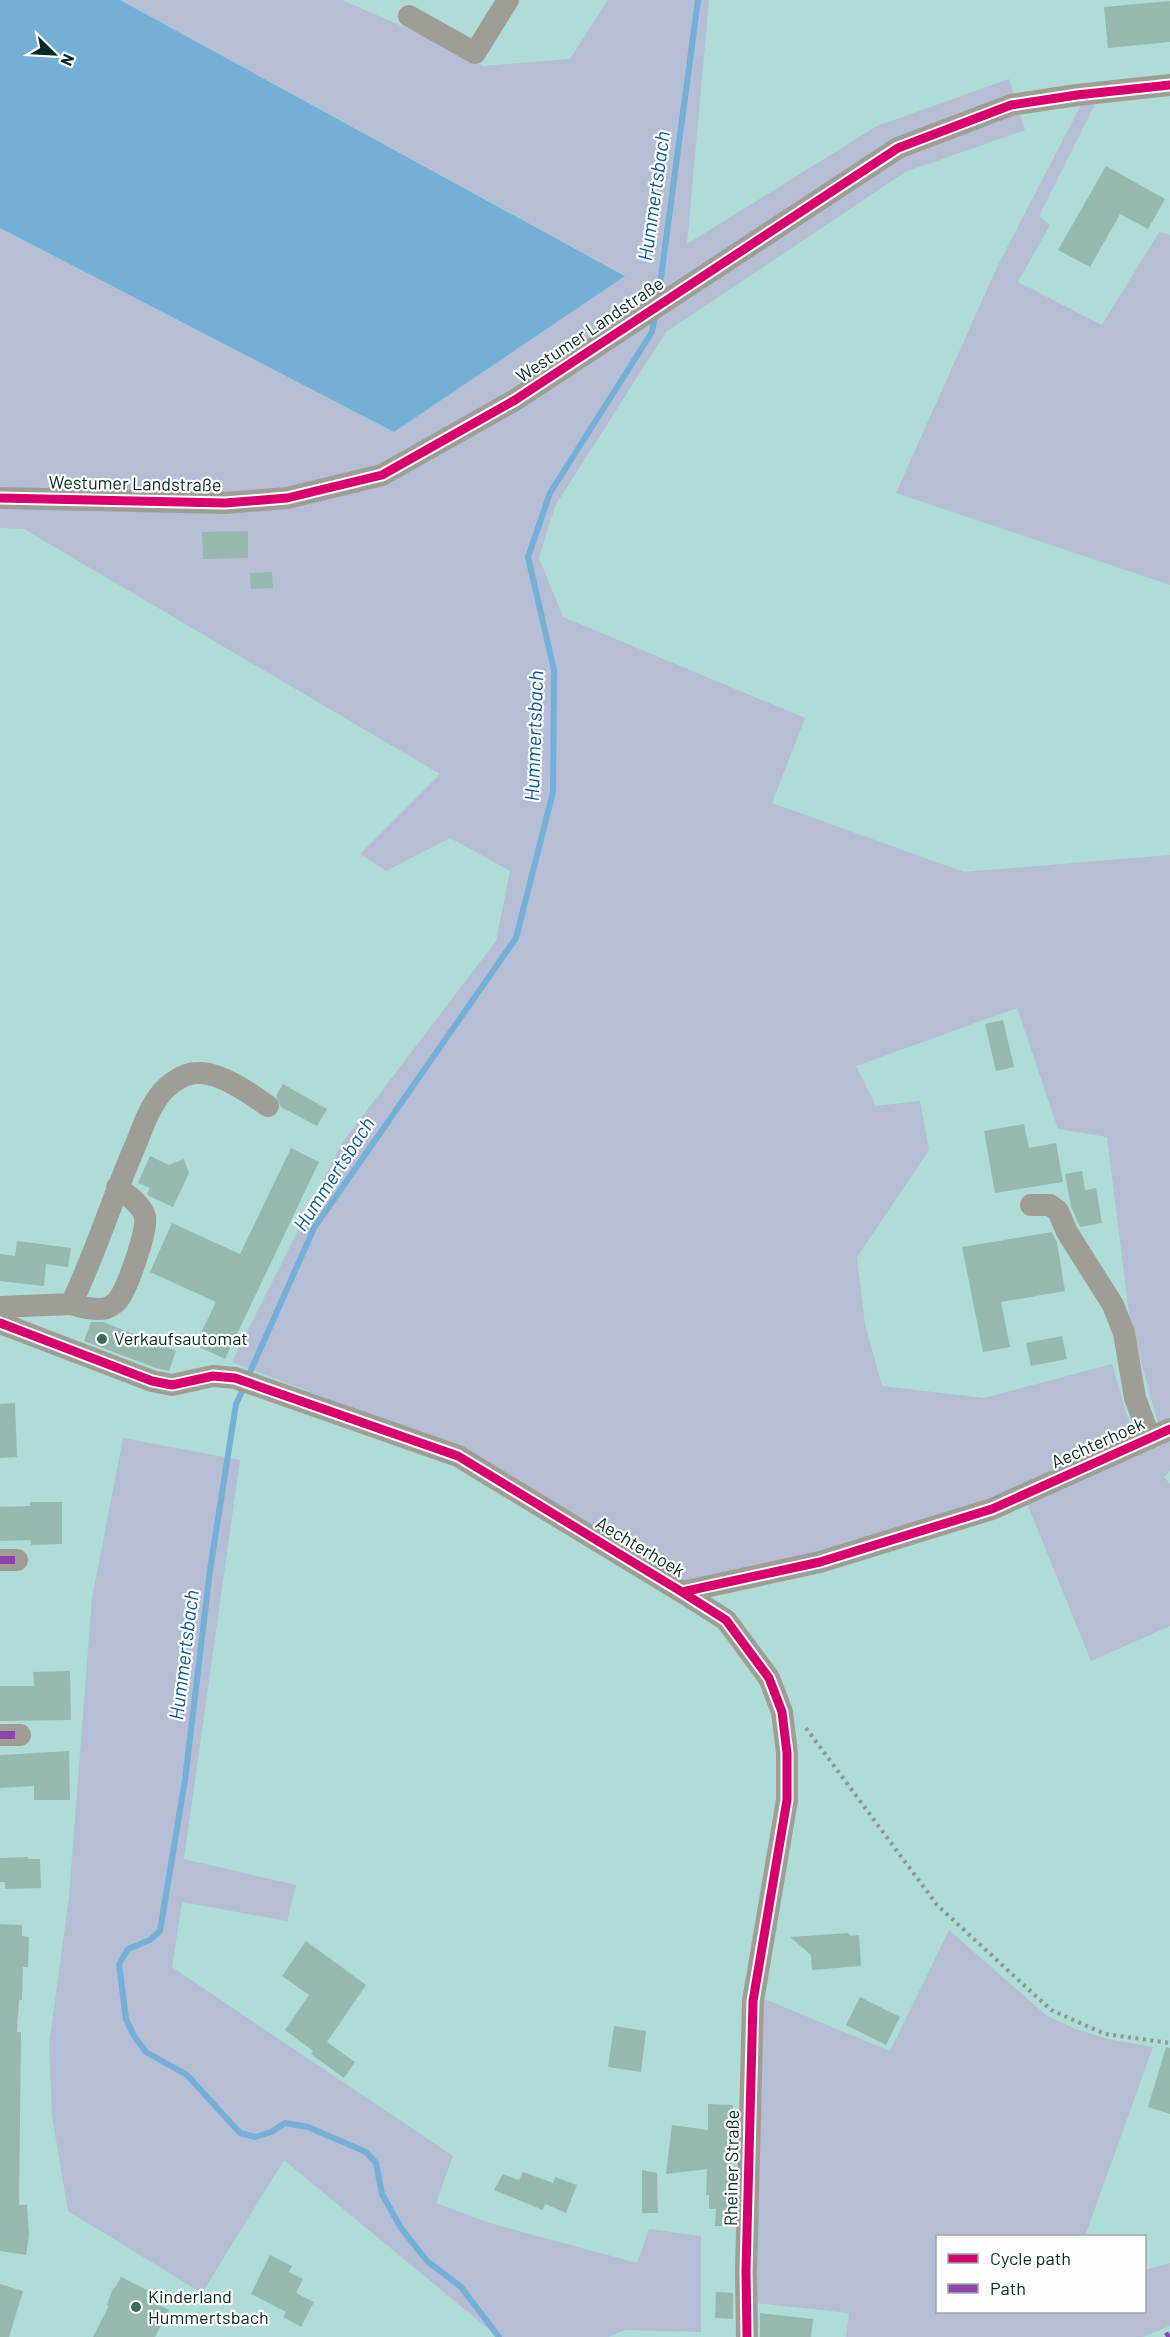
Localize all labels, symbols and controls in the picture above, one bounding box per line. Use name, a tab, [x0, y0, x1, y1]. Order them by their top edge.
north arrow	[24, 24, 84, 84]
text: N	[57, 52, 79, 69]
water label: Hummertsbach	[632, 129, 674, 262]
street label: Westumer Landstraße	[512, 272, 667, 387]
street label: Westumer Landstraße	[48, 470, 222, 496]
water label: Hummertsbach	[519, 670, 547, 802]
water label: Hummertsbach	[287, 1112, 379, 1235]
place label: Verkaufsautomat	[114, 1327, 248, 1349]
marker: Verkaufsautomat	[95, 1332, 109, 1346]
street label: Aechterhoek	[1048, 1412, 1148, 1472]
street label: Aechterhoek	[592, 1511, 689, 1581]
water label: Hummertsbach	[163, 1588, 203, 1721]
street label: Rheiner Straße	[719, 2110, 743, 2226]
legend	[936, 2235, 1146, 2313]
text: Cycle path	[990, 2247, 1071, 2269]
text: Path	[990, 2277, 1026, 2299]
place label: Kinderland Hummertsbach	[148, 2285, 269, 2328]
marker: Kinderland Hummertsbach	[129, 2300, 143, 2314]

